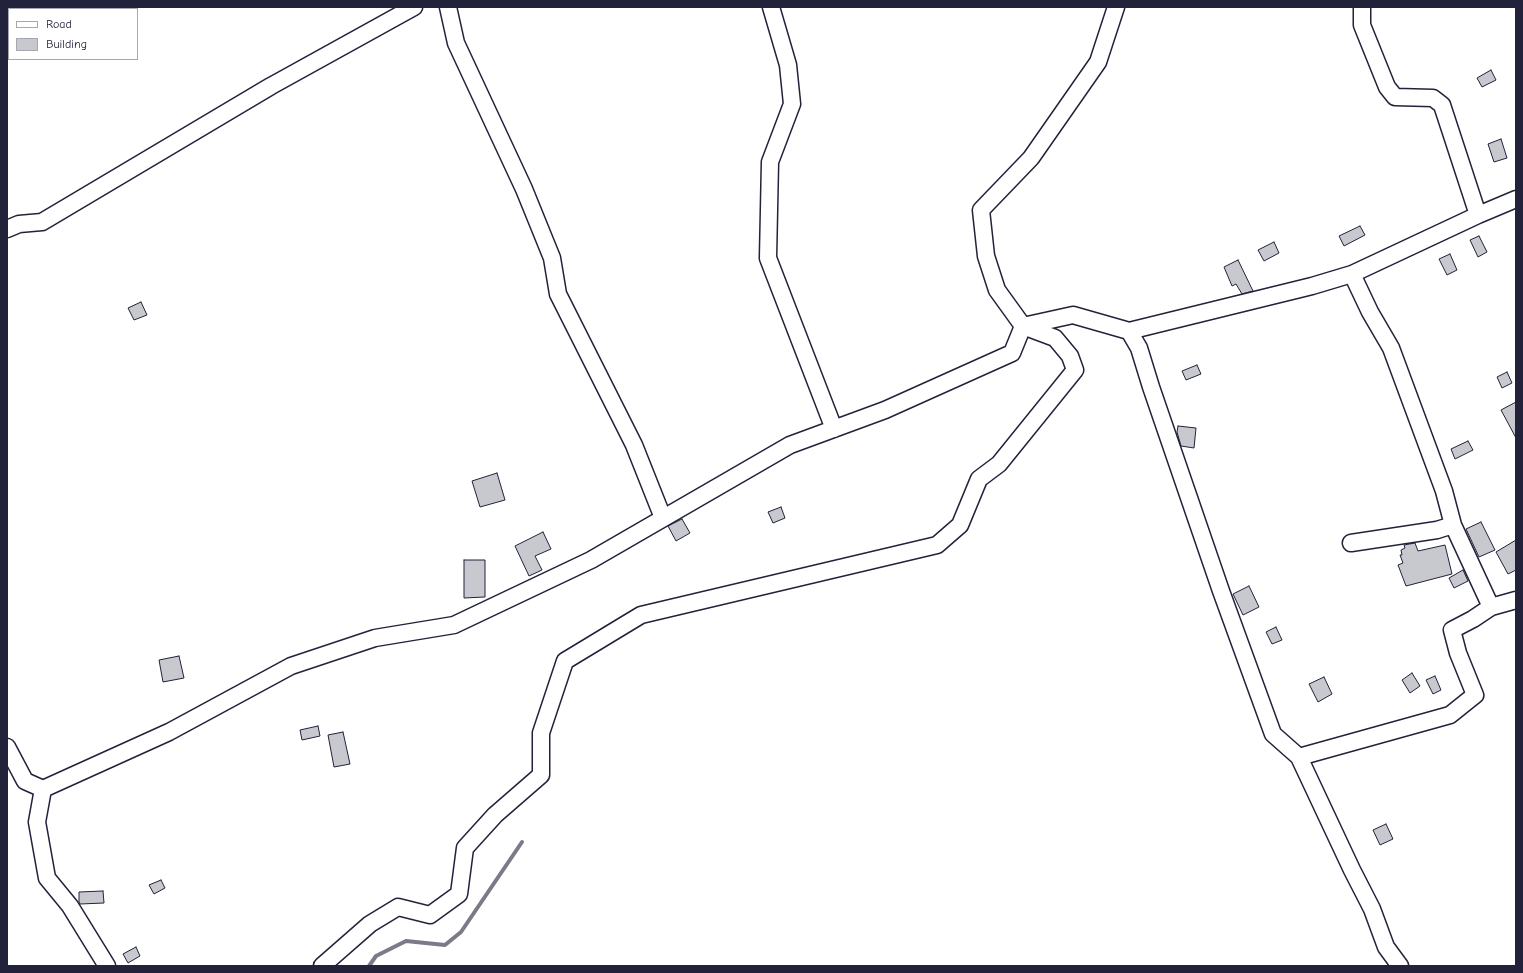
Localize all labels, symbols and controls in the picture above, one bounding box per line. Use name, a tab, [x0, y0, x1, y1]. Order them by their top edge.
legend	[8, 8, 138, 60]
text: Road	[46, 17, 72, 31]
text: Building	[46, 37, 87, 51]

